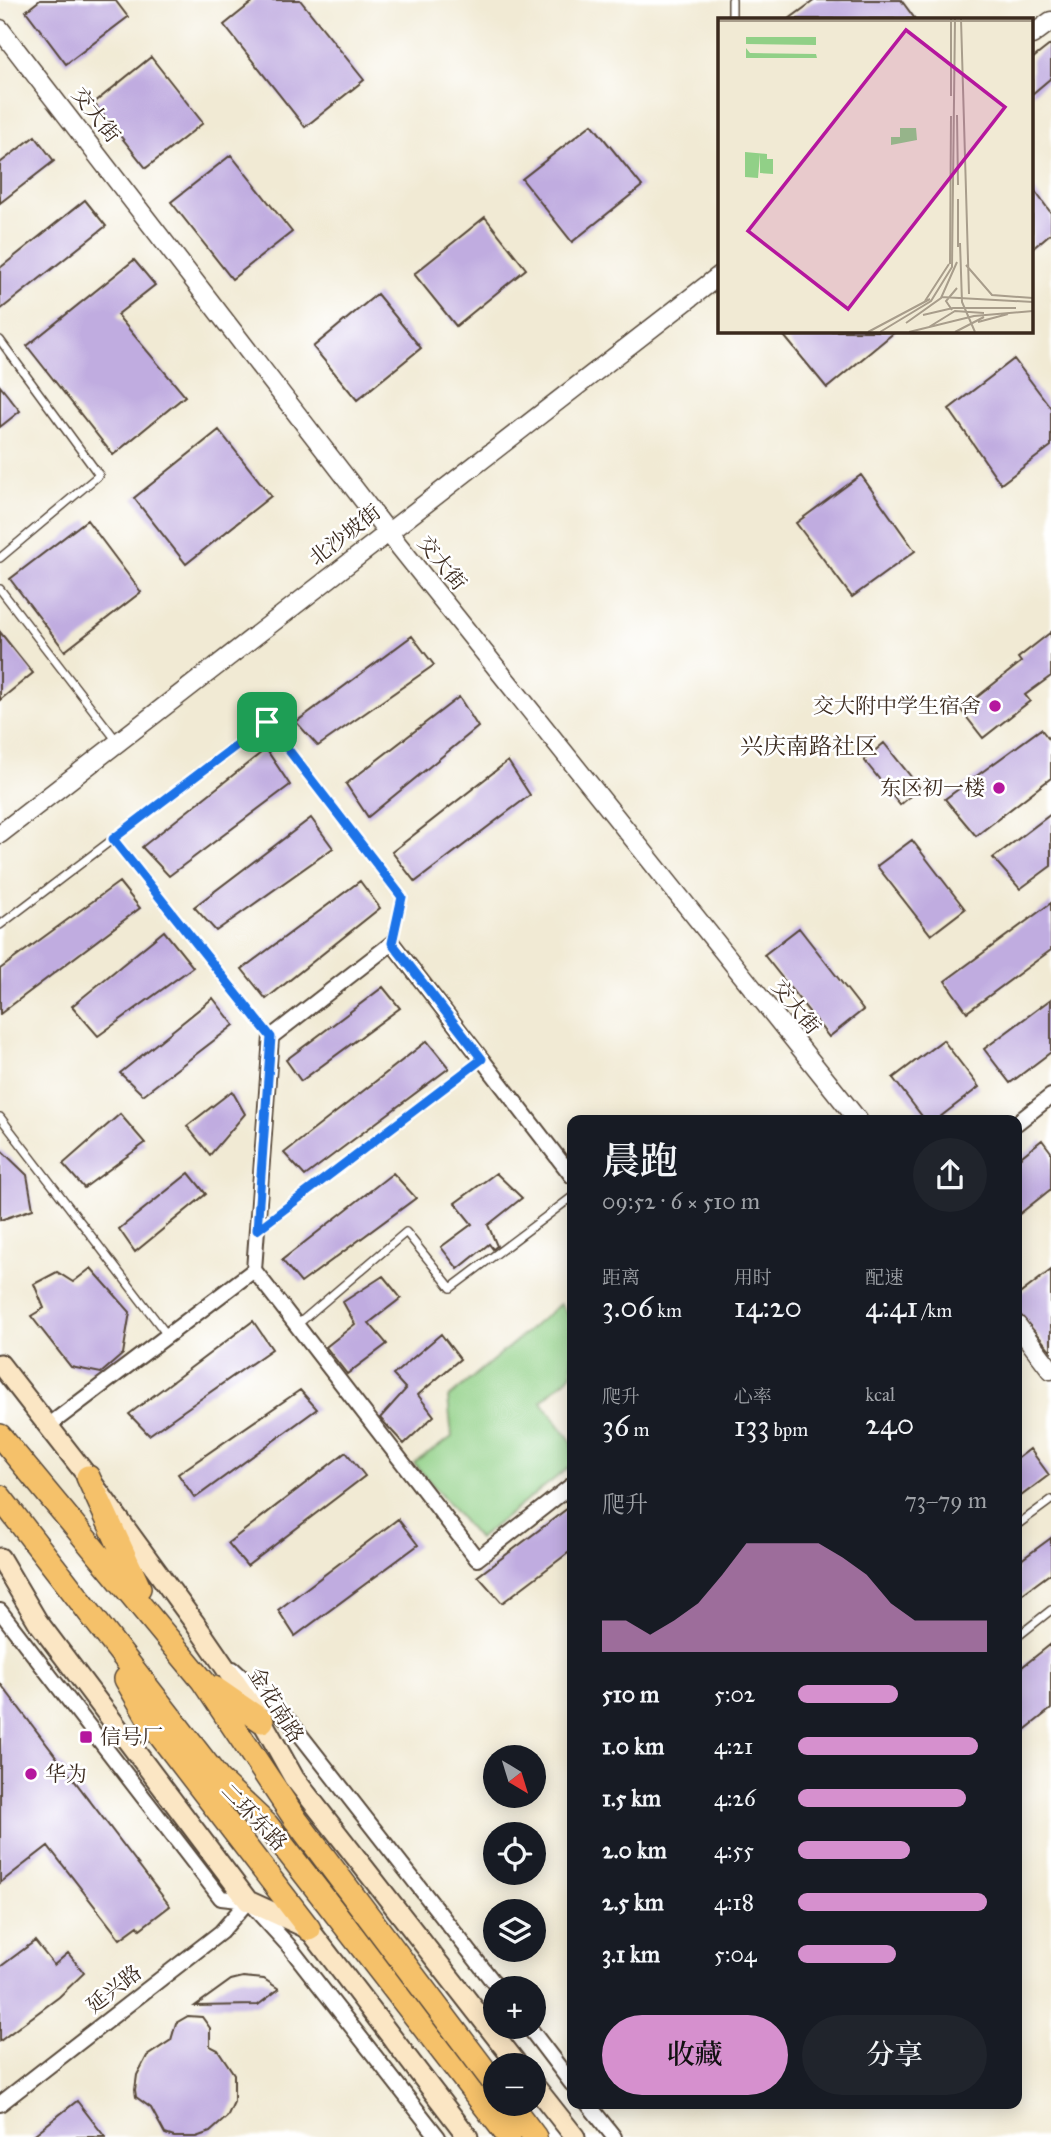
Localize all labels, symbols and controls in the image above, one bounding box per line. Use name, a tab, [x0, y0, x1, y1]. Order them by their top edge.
inset map	[718, 18, 1034, 332]
street label: 交大街	[66, 82, 126, 148]
street label: 北沙坡街	[304, 499, 386, 571]
street label: 交大街	[412, 530, 472, 596]
pin	[237, 692, 297, 752]
place label: 交大附中学生宿舍	[813, 693, 981, 719]
marker: 交大附中学生宿舍	[987, 698, 1003, 714]
icon: arrive	[248, 703, 286, 741]
district label: 兴庆南路社区	[740, 732, 878, 760]
place label: 东区初一楼	[880, 775, 985, 801]
marker: 东区初一楼	[991, 780, 1007, 796]
street label: 交大街	[766, 974, 826, 1040]
text: 晨跑	[602, 1138, 678, 1184]
button: share	[913, 1138, 987, 1212]
text: 09:52 · 6 × 510 m	[602, 1187, 760, 1215]
text: 距离	[602, 1266, 640, 1289]
text: 用时	[734, 1266, 772, 1289]
text: 配速	[865, 1266, 903, 1289]
text: 3.06	[602, 1289, 653, 1325]
text: 14:20	[734, 1289, 802, 1325]
text: 4:41	[865, 1289, 918, 1325]
text: km	[653, 1299, 682, 1322]
text: /km	[918, 1299, 952, 1322]
text: kcal	[865, 1383, 895, 1406]
text: 爬升	[602, 1385, 640, 1408]
text: 心率	[734, 1385, 772, 1408]
text: 240	[865, 1406, 914, 1442]
text: 36	[602, 1408, 629, 1444]
text: 133	[734, 1408, 770, 1444]
text: m	[629, 1418, 649, 1441]
text: bpm	[770, 1418, 808, 1441]
text: 73–79 m	[905, 1486, 987, 1514]
text: 爬升	[602, 1490, 648, 1518]
street label: 金花南路	[243, 1662, 309, 1748]
text: 510 m	[602, 1680, 659, 1708]
text: 5:02	[714, 1680, 755, 1708]
place label: 信号厂	[100, 1724, 163, 1750]
marker: 信号厂	[78, 1729, 94, 1745]
text: 1.0 km	[602, 1732, 664, 1760]
text: 4:21	[714, 1732, 753, 1760]
north arrow	[483, 1745, 546, 1808]
map controls	[483, 1745, 546, 2116]
place label: 华为	[45, 1761, 87, 1787]
marker: 华为	[23, 1766, 39, 1782]
street label: 二环东路	[215, 1778, 293, 1856]
text: 1.5 km	[602, 1784, 661, 1812]
text: 4:26	[714, 1784, 756, 1812]
button: locate	[483, 1822, 546, 1885]
text: 2.0 km	[602, 1836, 667, 1864]
text: 4:55	[714, 1836, 754, 1864]
text: 2.5 km	[602, 1888, 664, 1916]
text: 4:18	[714, 1888, 754, 1916]
button: layers	[483, 1899, 546, 1962]
text: 3.1 km	[602, 1940, 660, 1968]
text: 5:04	[714, 1940, 757, 1968]
street label: 延兴路	[81, 1959, 147, 2019]
button: +	[483, 1976, 546, 2039]
button: 收藏	[602, 2015, 788, 2095]
button: 分享	[802, 2015, 987, 2095]
button: −	[483, 2053, 546, 2116]

